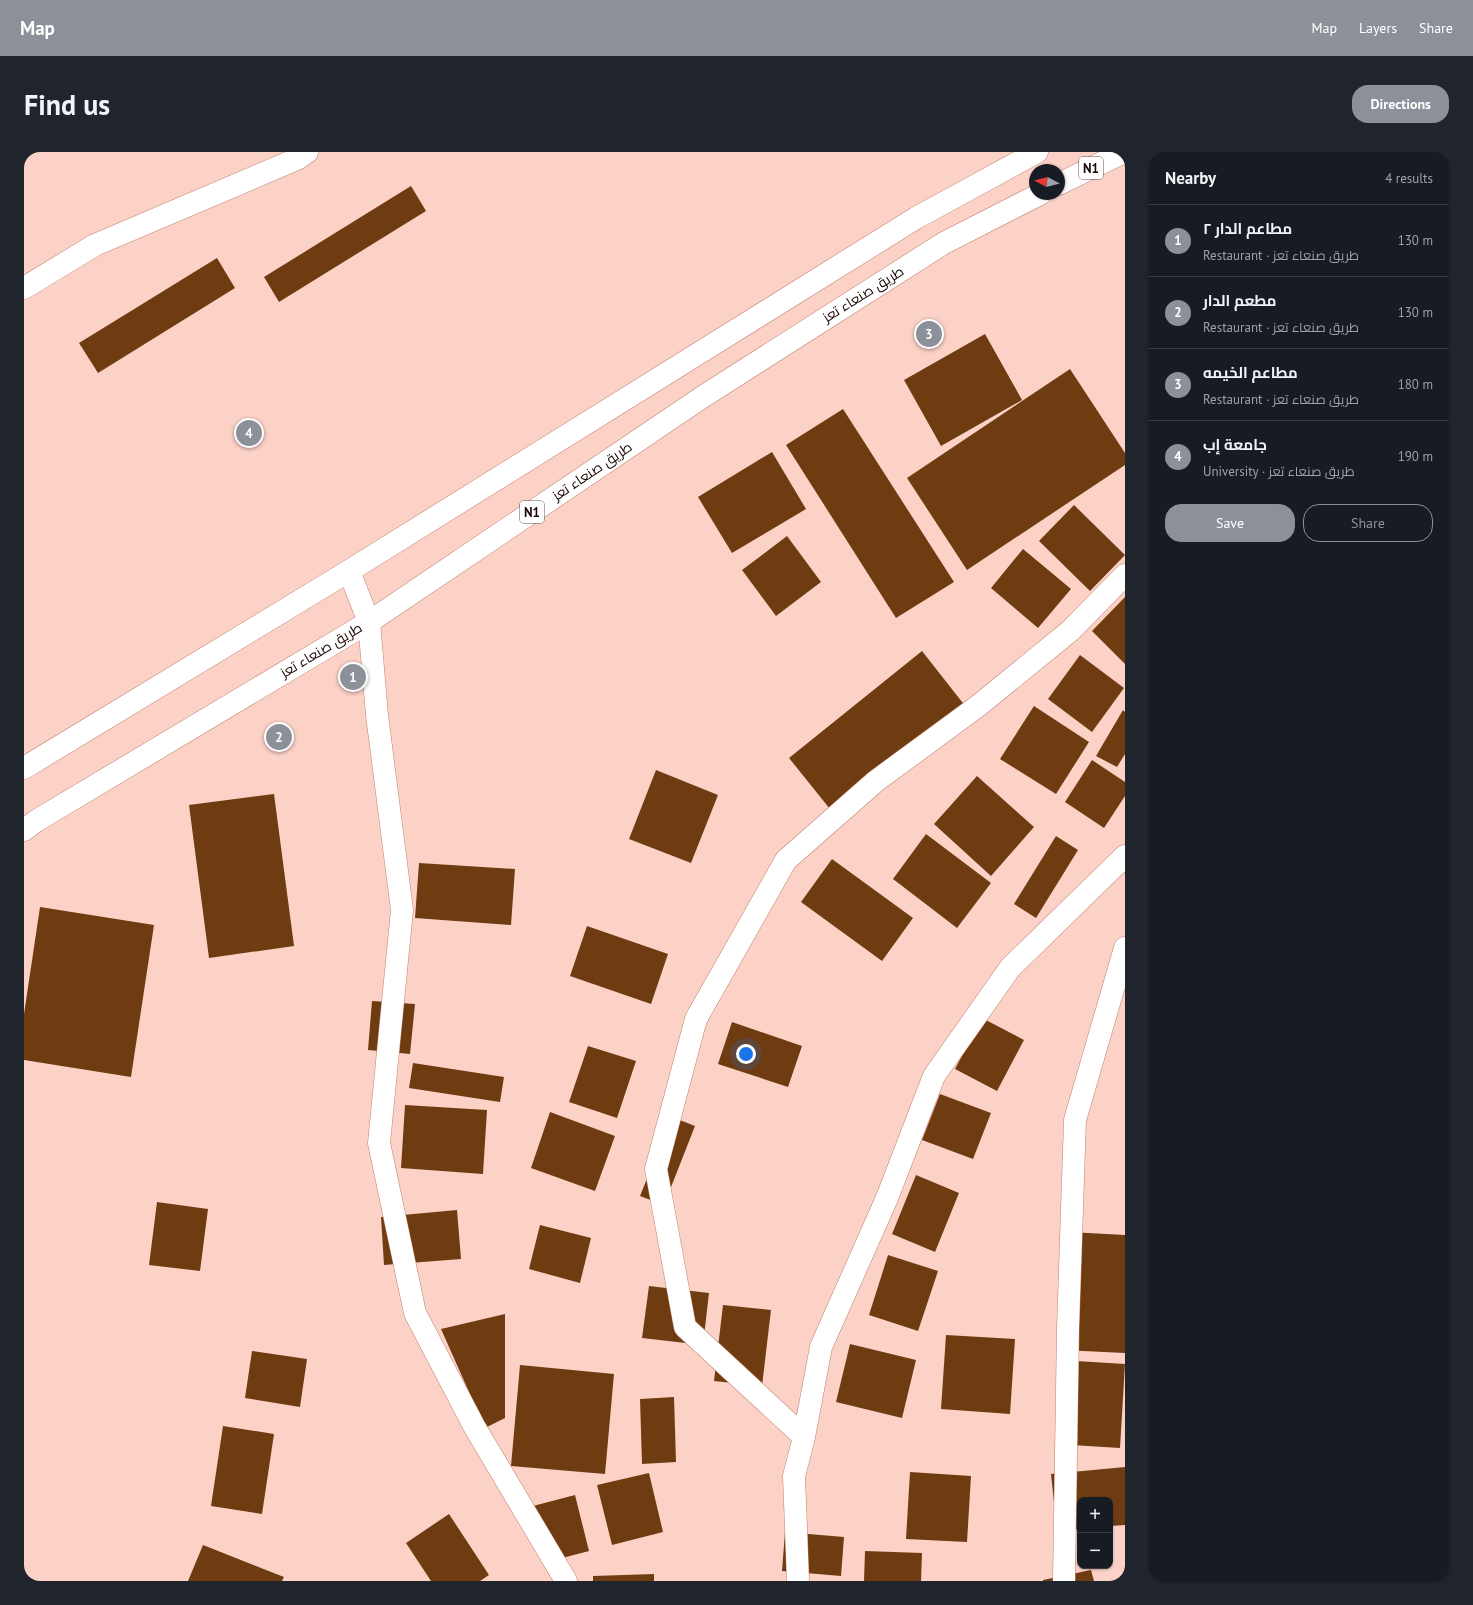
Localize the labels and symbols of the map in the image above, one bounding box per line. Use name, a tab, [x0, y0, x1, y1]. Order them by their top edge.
road number: N1	[1079, 157, 1103, 179]
north arrow	[1029, 164, 1065, 200]
street label: طريق صنعاء تعز	[818, 262, 907, 327]
pin: 3	[916, 319, 942, 349]
pin: 4	[236, 418, 262, 448]
street label: طريق صنعاء تعز	[548, 438, 635, 505]
road number: N1	[520, 501, 544, 523]
street label: طريق صنعاء تعز	[276, 618, 365, 682]
pin: 1	[340, 662, 366, 692]
pin: 2	[266, 722, 292, 752]
your location	[736, 1044, 756, 1064]

